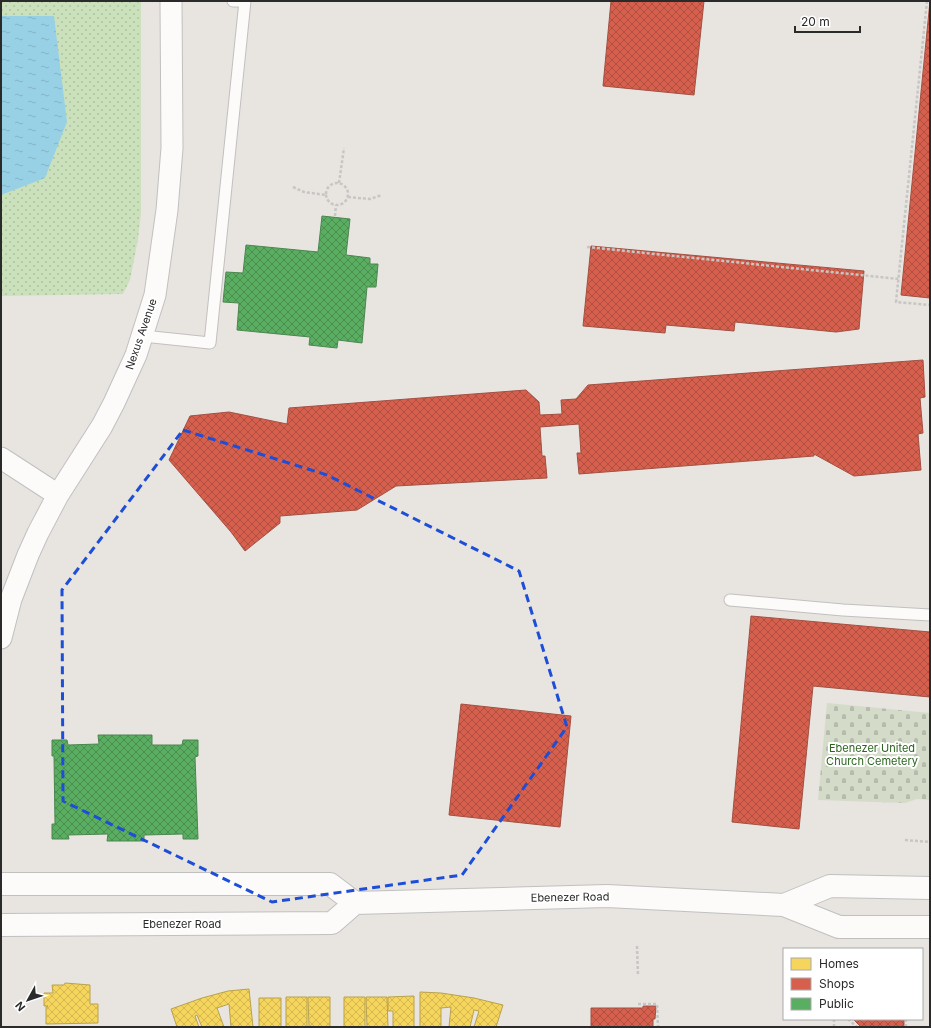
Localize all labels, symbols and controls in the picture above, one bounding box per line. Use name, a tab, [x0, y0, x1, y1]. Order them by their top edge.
scale bar	[795, 8, 860, 34]
text: 20 m	[801, 14, 830, 29]
street label: Nexus Avenue	[122, 296, 160, 372]
park label: Ebenezer United Church Cemetery	[826, 741, 918, 768]
street label: Ebenezer Road	[531, 889, 609, 905]
street label: Ebenezer Road	[143, 917, 221, 931]
legend	[783, 948, 923, 1020]
text: Homes	[819, 956, 859, 971]
text: Shops	[819, 976, 855, 991]
north arrow	[8, 980, 48, 1020]
text: Public	[819, 996, 854, 1011]
text: N	[12, 999, 28, 1014]

